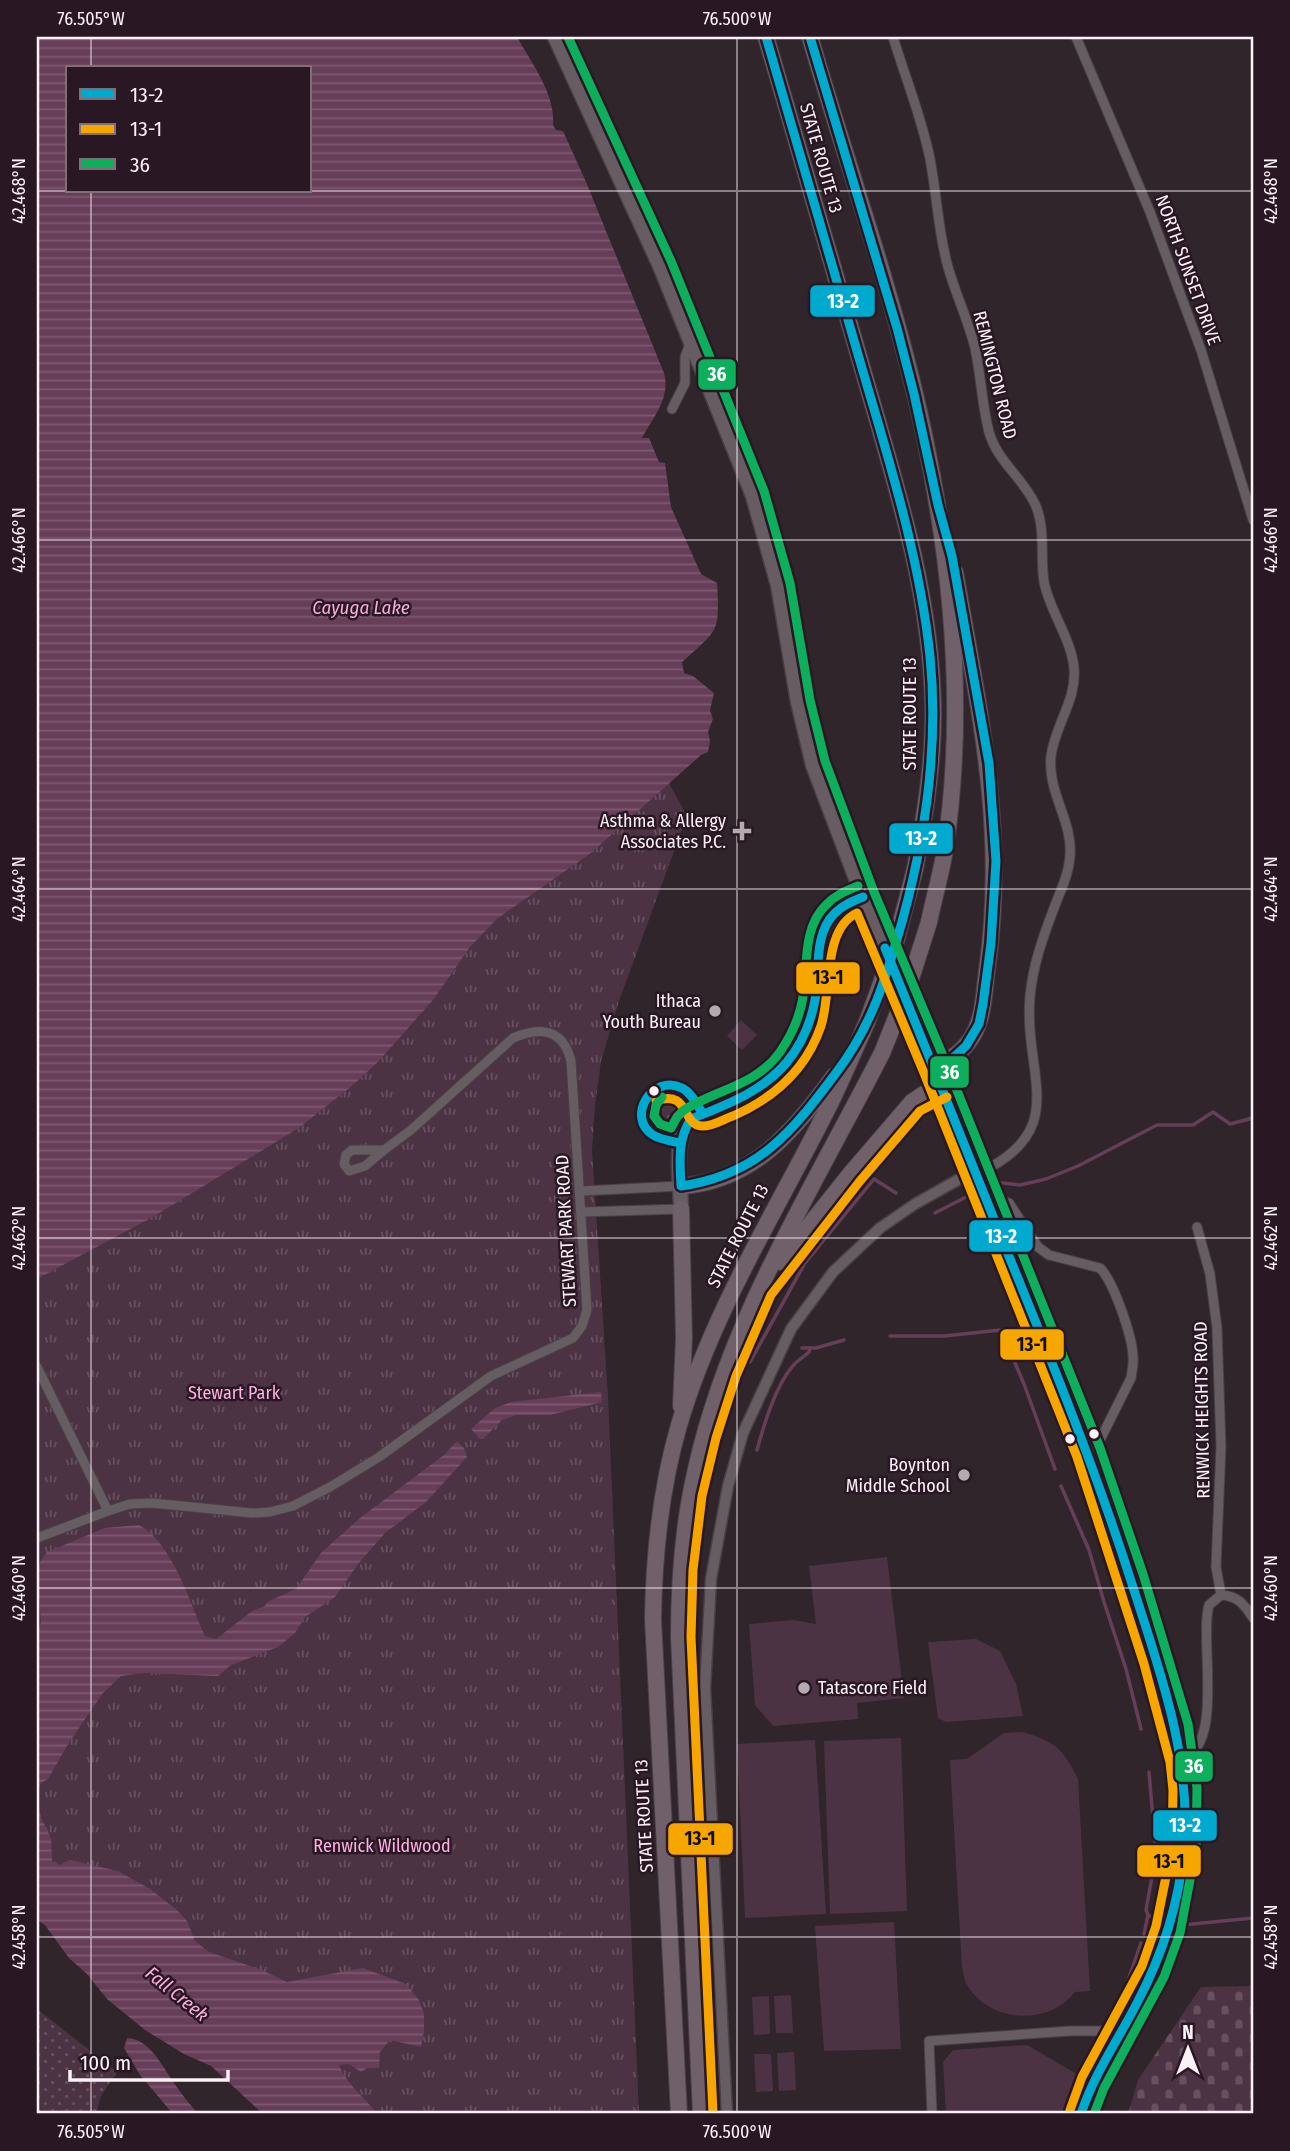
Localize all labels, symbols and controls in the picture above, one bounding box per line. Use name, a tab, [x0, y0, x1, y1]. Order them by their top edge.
text: 76.505°W	[57, 8, 125, 30]
text: 76.500°W	[703, 8, 772, 30]
legend	[66, 66, 312, 192]
text: 13-2	[130, 82, 163, 108]
street label: STATE ROUTE 13	[795, 101, 847, 215]
text: 13-1	[130, 116, 162, 142]
text: 36	[130, 152, 150, 178]
text: 42.468°N	[8, 158, 30, 224]
text: 42.468°N	[1260, 158, 1282, 224]
street label: NORTH SUNSET DRIVE	[1151, 192, 1225, 348]
line badge: 13-2	[809, 284, 876, 318]
text: 13-2	[827, 290, 859, 313]
street label: REMINGTON ROAD	[968, 309, 1022, 441]
line badge: 36	[697, 358, 737, 391]
text: 36	[707, 363, 727, 386]
text: 42.466°N	[8, 507, 30, 573]
text: 42.466°N	[1260, 507, 1282, 573]
water label: Cayuga Lake	[312, 596, 410, 619]
street label: STATE ROUTE 13	[899, 657, 921, 771]
place label: Asthma & Allergy Associates P.C.	[600, 810, 726, 853]
marker: Asthma & Allergy Associates P.C.	[732, 821, 752, 841]
line badge: 13-2	[888, 822, 954, 855]
text: 13-2	[905, 827, 937, 850]
text: 42.464°N	[8, 856, 30, 922]
text: 42.464°N	[1260, 856, 1282, 922]
line badge: 13-1	[795, 961, 861, 995]
text: 13-1	[813, 966, 843, 989]
place label: Ithaca Youth Bureau	[603, 990, 701, 1033]
marker: Ithaca Youth Bureau	[707, 1003, 723, 1019]
line badge: 36	[929, 1055, 970, 1089]
text: 36	[940, 1061, 960, 1084]
unlabelled marker	[647, 1084, 661, 1098]
street label: STEWART PARK ROAD	[551, 1154, 581, 1308]
street label: STATE ROUTE 13	[702, 1181, 774, 1291]
text: 42.462°N	[8, 1206, 30, 1270]
text: 42.462°N	[1260, 1206, 1282, 1270]
line badge: 13-2	[968, 1219, 1034, 1253]
text: 13-2	[985, 1225, 1017, 1248]
street label: RENWICK HEIGHTS ROAD	[1189, 1321, 1215, 1499]
line badge: 13-1	[999, 1328, 1065, 1361]
text: 13-1	[1017, 1333, 1047, 1356]
park label: Stewart Park	[188, 1382, 281, 1404]
unlabelled marker	[1087, 1427, 1101, 1441]
unlabelled marker	[1063, 1432, 1077, 1446]
place label: Boynton Middle School	[846, 1454, 950, 1497]
marker: Boynton Middle School	[956, 1467, 972, 1483]
text: 42.460°N	[8, 1555, 30, 1621]
text: 42.460°N	[1260, 1555, 1282, 1621]
place label: Tatascore Field	[818, 1677, 927, 1699]
marker: Tatascore Field	[796, 1680, 812, 1696]
line badge: 36	[1174, 1750, 1214, 1783]
text: 36	[1184, 1755, 1204, 1778]
street label: STATE ROUTE 13	[630, 1759, 658, 1873]
line badge: 13-2	[1152, 1809, 1218, 1842]
text: 13-2	[1169, 1814, 1201, 1837]
line badge: 13-1	[667, 1822, 734, 1856]
text: 13-1	[685, 1827, 715, 1850]
park label: Renwick Wildwood	[313, 1835, 451, 1857]
line badge: 13-1	[1136, 1844, 1202, 1878]
text: 13-1	[1154, 1850, 1184, 1873]
text: 42.458°N	[8, 1905, 30, 1969]
text: 42.458°N	[1260, 1905, 1282, 1969]
water label: Fall Creek	[141, 1962, 213, 2026]
north arrow	[1154, 2014, 1224, 2084]
text: N	[1182, 2021, 1194, 2044]
scale bar	[70, 2039, 228, 2083]
text: 100 m	[80, 2050, 131, 2076]
text: 76.505°W	[57, 2121, 125, 2143]
text: 76.500°W	[703, 2121, 772, 2143]

